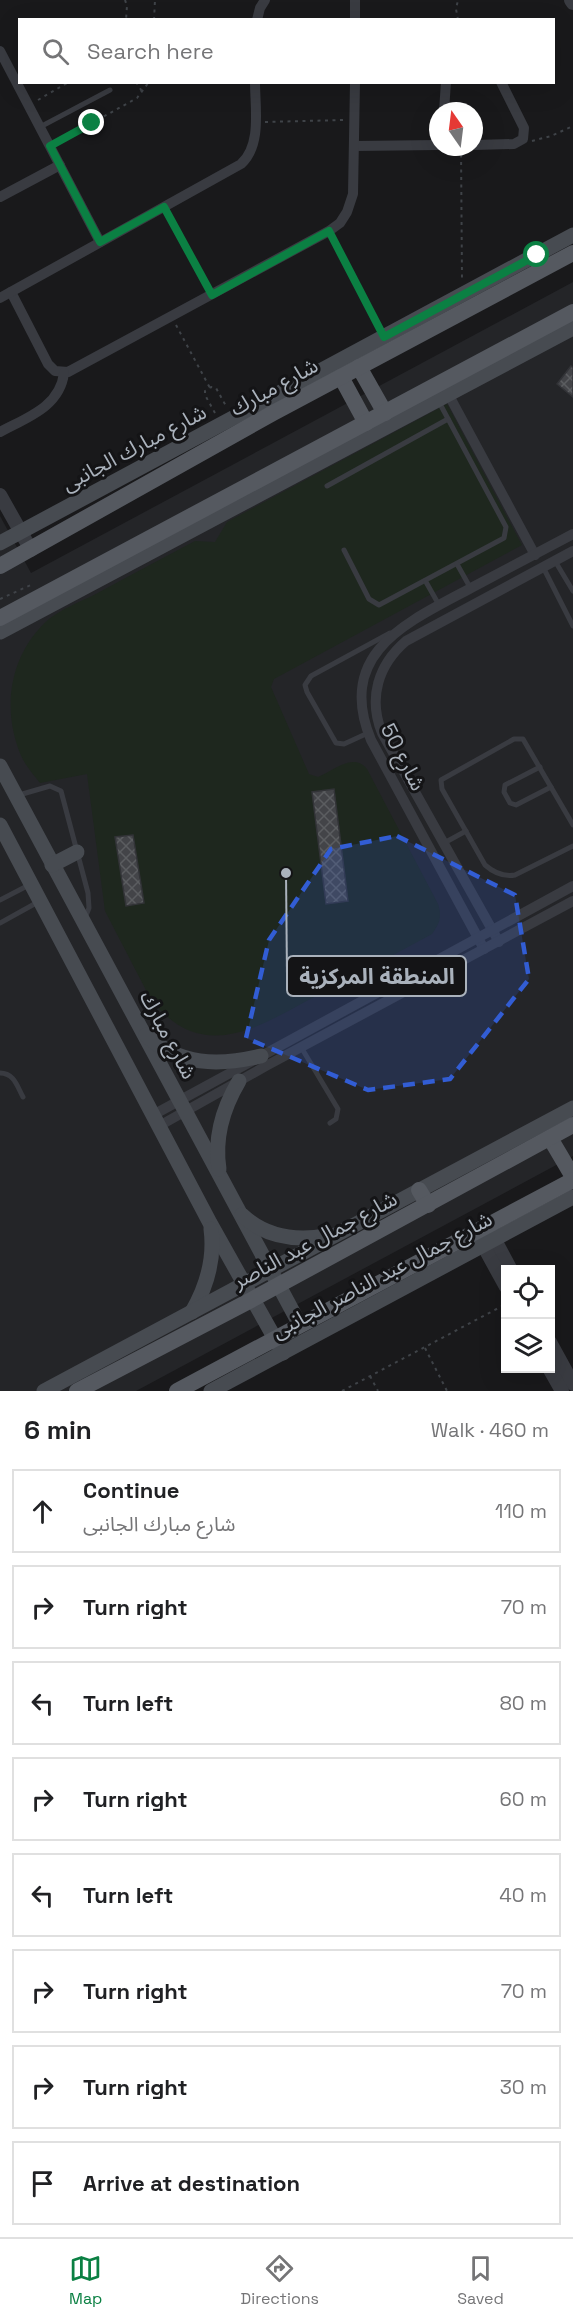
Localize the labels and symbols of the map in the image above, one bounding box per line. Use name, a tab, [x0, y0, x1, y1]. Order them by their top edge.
north arrow	[429, 102, 483, 156]
route end	[78, 109, 104, 135]
route start	[523, 241, 549, 267]
street label: شارع مبارك	[225, 351, 323, 423]
street label: شارع مبارك الجانبى	[57, 398, 212, 499]
street label: شارع 50	[373, 718, 432, 796]
callout: المنطقة المركزية	[287, 956, 466, 996]
text: المنطقة المركزية	[299, 962, 455, 990]
street label: شارع مبارك	[132, 986, 203, 1085]
street label: شارع جمال عبد الناصر	[227, 1185, 403, 1297]
street label: شارع جمال عبد الناصر الجانبى	[267, 1205, 498, 1346]

